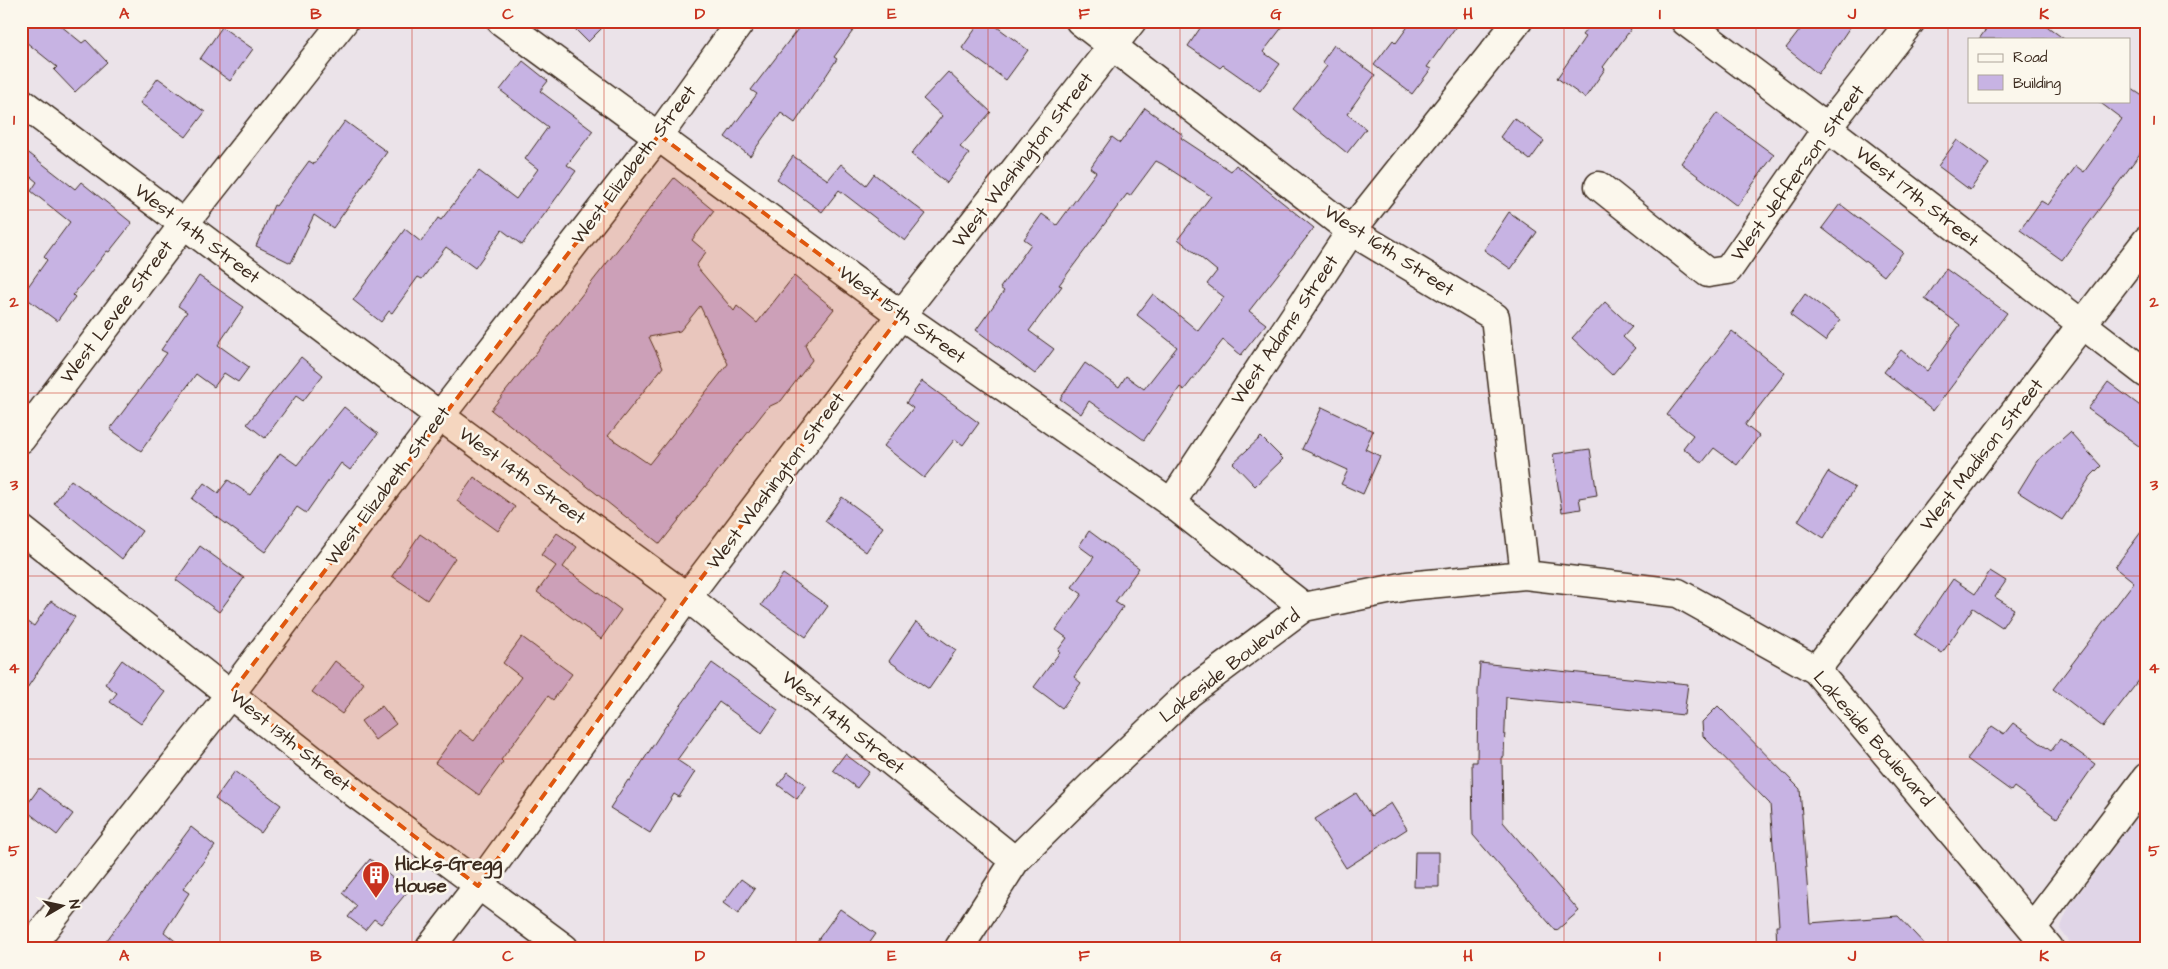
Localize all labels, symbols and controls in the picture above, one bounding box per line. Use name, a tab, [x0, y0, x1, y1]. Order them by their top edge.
text: A	[119, 3, 130, 25]
text: B	[310, 3, 322, 25]
text: C	[502, 3, 514, 25]
text: D	[695, 3, 706, 25]
text: E	[887, 3, 897, 25]
text: F	[1078, 3, 1090, 25]
text: G	[1270, 3, 1282, 25]
text: H	[1463, 3, 1473, 25]
text: I	[1659, 3, 1661, 25]
text: J	[1847, 3, 1857, 25]
text: K	[2039, 3, 2049, 25]
legend	[1968, 38, 2130, 102]
text: Road	[2013, 47, 2048, 68]
street label: West Washington Street	[946, 66, 1101, 254]
text: Building	[2013, 73, 2061, 95]
street label: West Elizabeth Street	[565, 79, 703, 250]
street label: West Jefferson Street	[1725, 79, 1872, 267]
text: 1	[13, 109, 16, 131]
text: 1	[2153, 109, 2156, 131]
street label: West 17th Street	[1849, 140, 1985, 254]
street label: West 14th Street	[128, 178, 266, 291]
street label: West 16th Street	[1318, 199, 1460, 304]
street label: West Levee Street	[54, 235, 180, 389]
street label: West Adams Street	[1225, 250, 1345, 410]
street label: West 15th Street	[833, 259, 972, 371]
text: 2	[8, 291, 19, 313]
text: 2	[2148, 291, 2159, 313]
street label: West Madison Street	[1914, 373, 2050, 537]
street label: West Washington Street	[700, 386, 853, 576]
street label: West Elizabeth Street	[319, 400, 457, 571]
street label: West 14th Street	[453, 421, 592, 532]
text: 3	[9, 474, 19, 496]
text: 3	[2149, 474, 2159, 496]
street label: Lakeside Boulevard	[1154, 602, 1306, 729]
text: 4	[9, 657, 20, 679]
text: 4	[2149, 657, 2160, 679]
street label: West 14th Street	[776, 665, 911, 781]
street label: Lakeside Boulevard	[1806, 665, 1940, 813]
street label: West 13th Street	[224, 684, 356, 798]
text: 5	[8, 840, 20, 862]
text: 5	[2148, 840, 2160, 862]
place label: Hicks-Gregg House	[395, 851, 502, 900]
building icon: Hicks-Gregg House	[361, 860, 391, 899]
north arrow	[38, 882, 88, 932]
text: N	[63, 898, 84, 910]
text: A	[119, 945, 130, 967]
text: B	[310, 945, 322, 967]
text: C	[502, 945, 514, 967]
text: D	[695, 945, 706, 967]
text: E	[887, 945, 897, 967]
text: F	[1078, 945, 1090, 967]
text: G	[1270, 945, 1282, 967]
text: H	[1463, 945, 1473, 967]
text: I	[1659, 945, 1661, 967]
text: J	[1847, 945, 1857, 967]
text: K	[2039, 945, 2049, 967]

